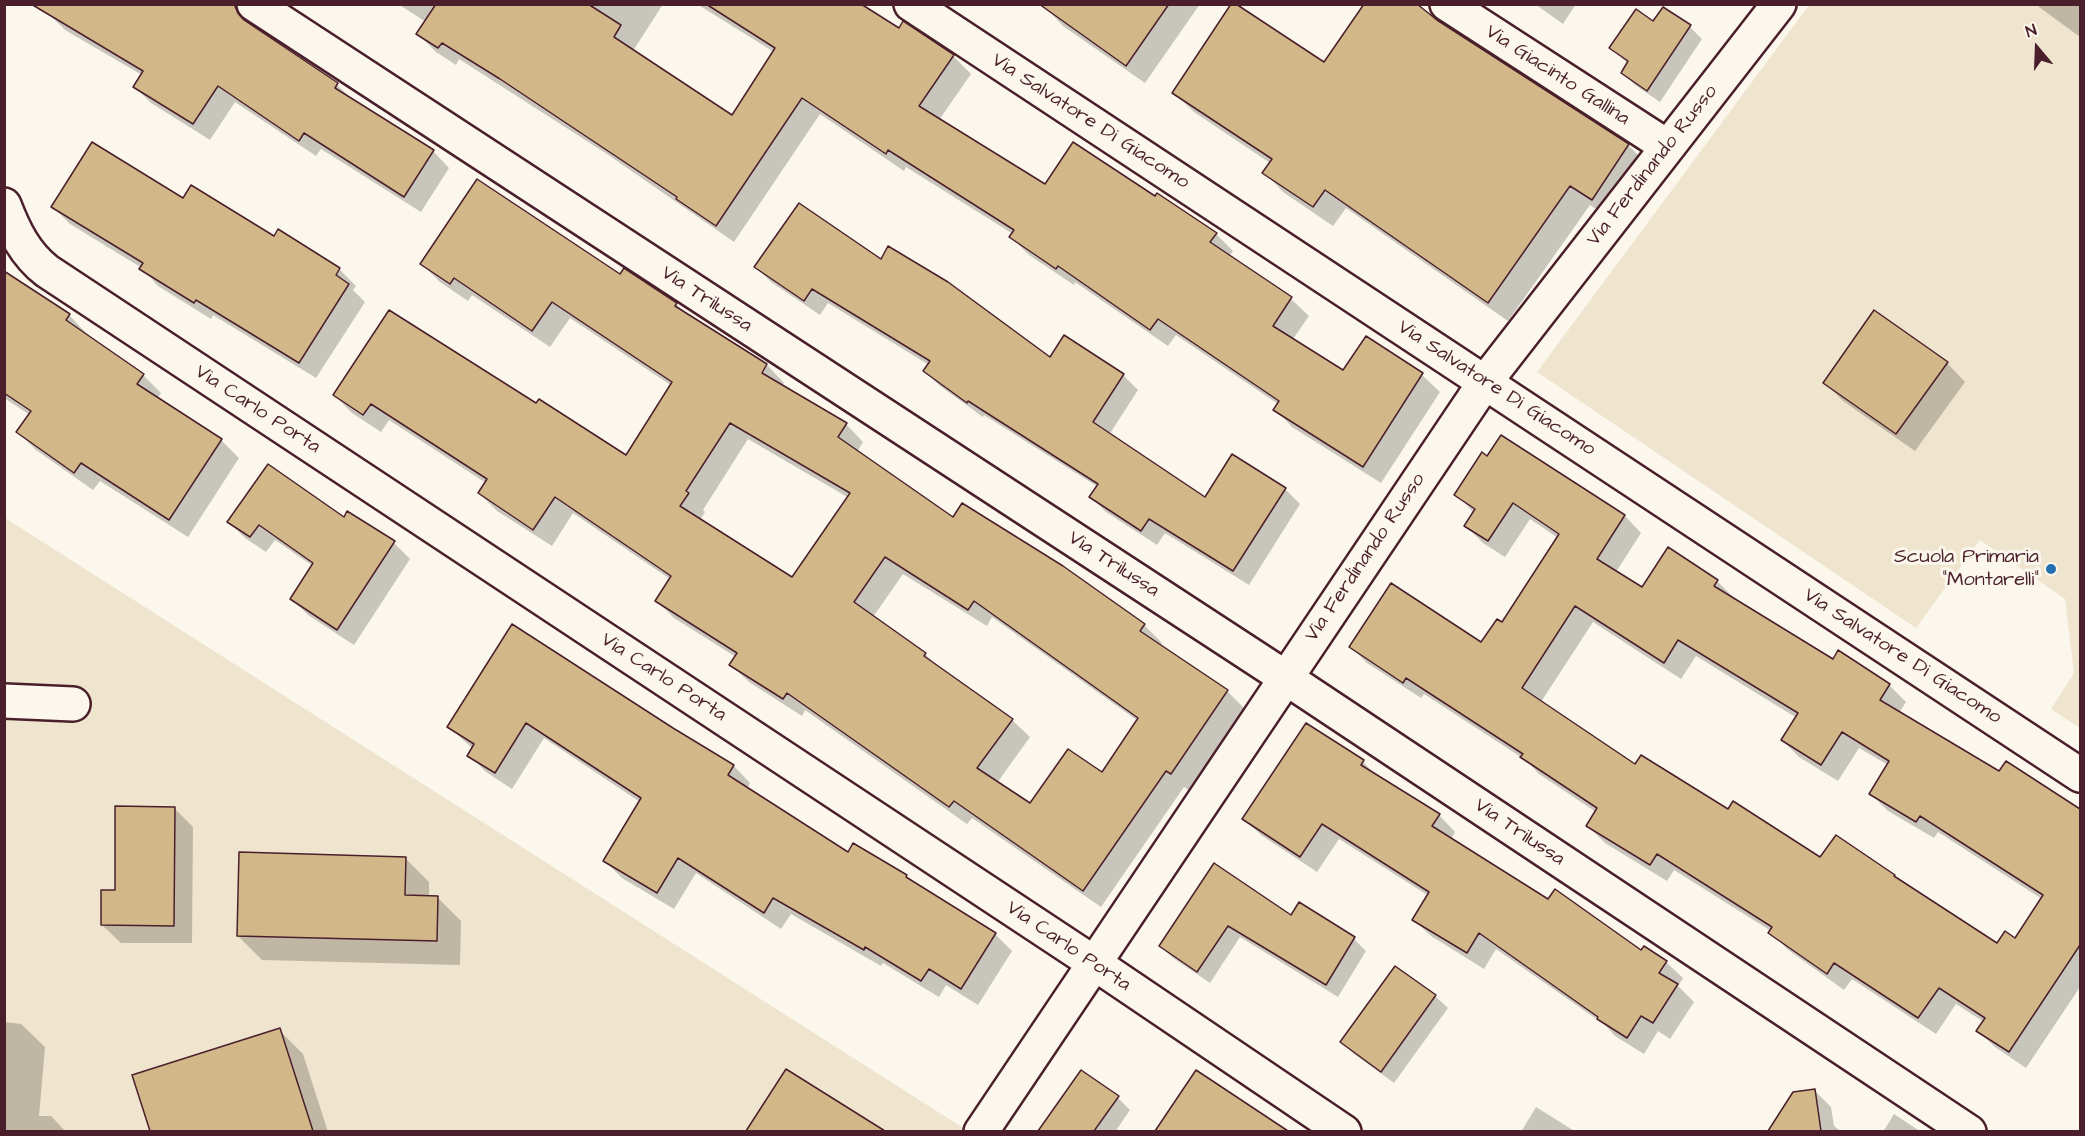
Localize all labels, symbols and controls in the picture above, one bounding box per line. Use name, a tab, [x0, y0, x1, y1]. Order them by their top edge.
north arrow	[2007, 18, 2067, 78]
text: N	[2023, 19, 2039, 43]
street label: Via Giacinto Gallina	[1480, 20, 1634, 132]
street label: Via Salvatore Di Giacomo	[986, 49, 1194, 195]
street label: Via Ferdinando Russo	[1583, 81, 1723, 251]
street label: Via Trilussa	[656, 262, 756, 338]
street label: Via Salvatore Di Giacomo	[1392, 316, 1600, 462]
street label: Via Carlo Porta	[190, 360, 324, 460]
street label: Via Ferdinando Russo	[1301, 469, 1431, 647]
street label: Via Trilussa	[1063, 527, 1163, 603]
place label: Scuola Primaria "Montarelli"	[1894, 546, 2039, 593]
marker: Scuola Primaria "Montarelli"	[2044, 562, 2058, 576]
street label: Via Salvatore Di Giacomo	[1798, 584, 2006, 730]
street label: Via Carlo Porta	[596, 628, 730, 728]
street label: Via Trilussa	[1469, 794, 1569, 872]
street label: Via Carlo Porta	[1001, 897, 1135, 997]

